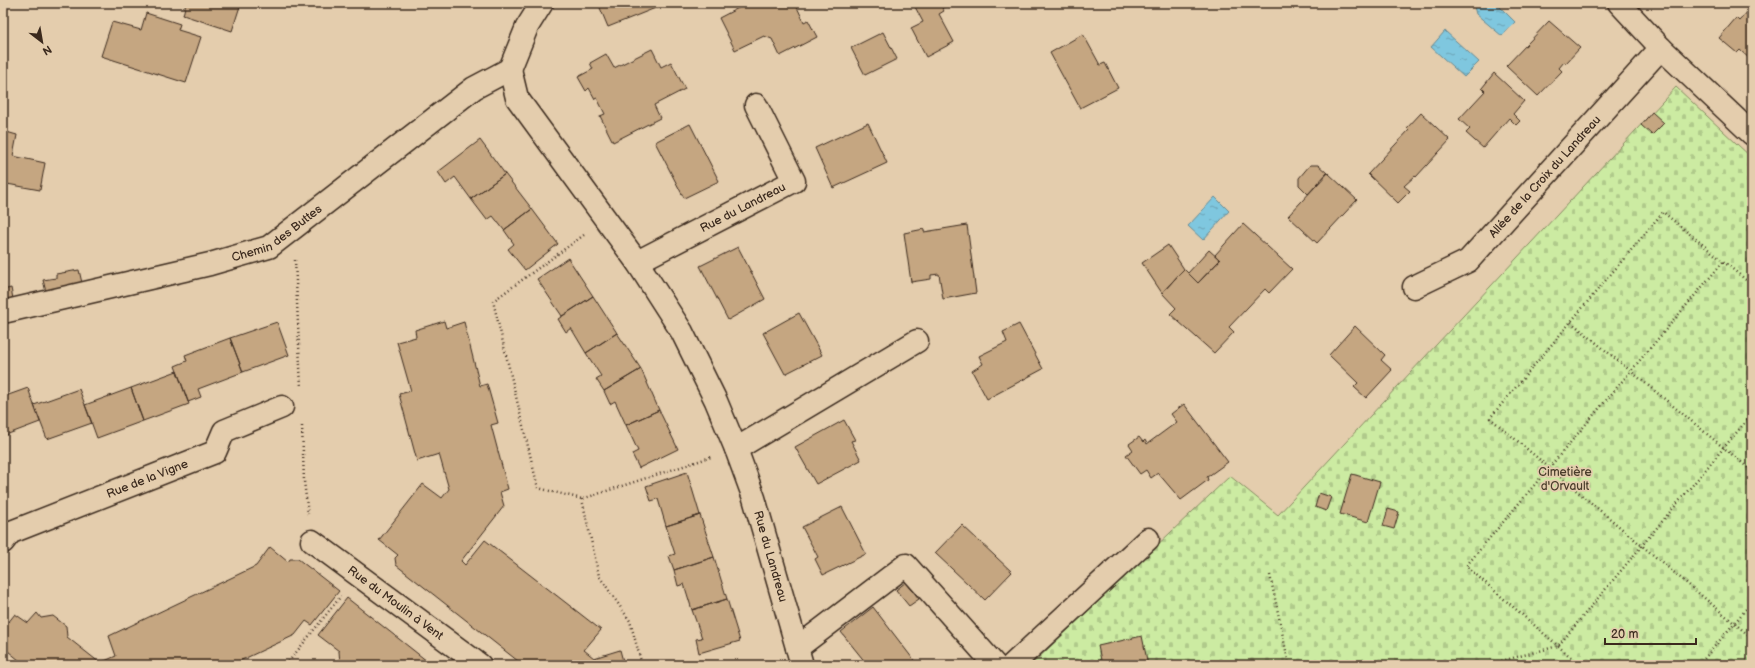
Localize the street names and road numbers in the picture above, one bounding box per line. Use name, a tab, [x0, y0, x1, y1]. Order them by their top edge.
street label: Allée de la Croix du Landreau	[1486, 113, 1604, 241]
street label: Rue du Landreau	[698, 180, 788, 236]
street label: Chemin des Buttes	[230, 202, 325, 265]
street label: Rue de la Vigne	[105, 456, 190, 502]
street label: Rue du Landreau	[750, 509, 790, 604]
street label: Rue du Moulin à Vent	[344, 563, 447, 644]

